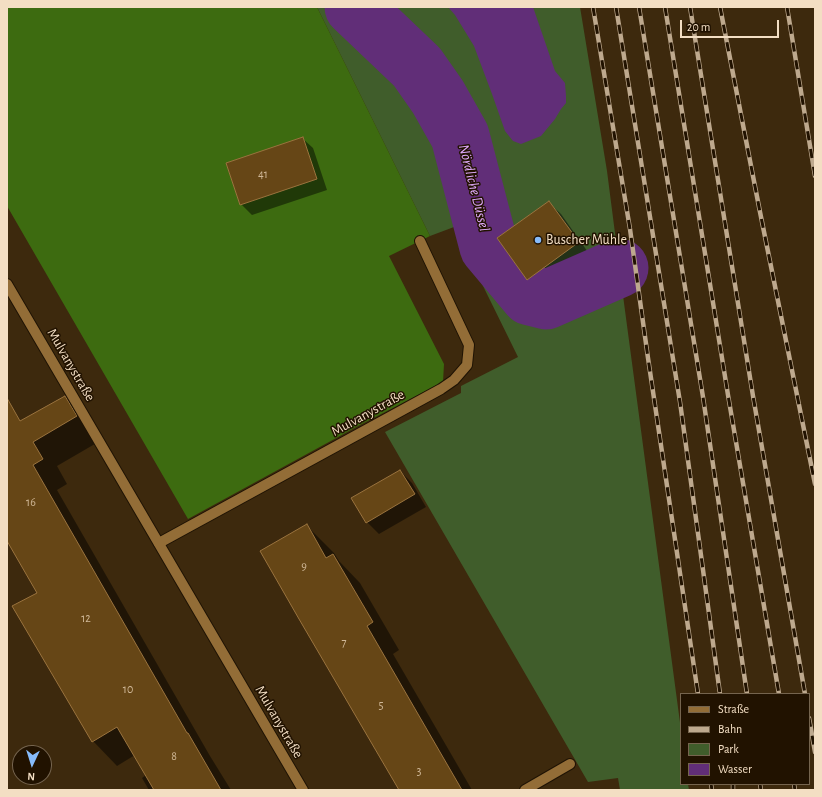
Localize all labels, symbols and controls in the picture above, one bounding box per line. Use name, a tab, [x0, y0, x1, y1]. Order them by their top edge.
scale bar	[682, 12, 781, 38]
text: 20 m	[687, 21, 710, 33]
water label: Nördliche Düssel	[454, 142, 494, 234]
house number: 41	[258, 167, 268, 181]
place label: Buscher Mühle	[546, 232, 627, 248]
marker: Buscher Mühle	[533, 235, 543, 245]
street label: Mulvanystraße	[43, 326, 99, 404]
street label: Mulvanystraße	[328, 386, 408, 440]
house number: 16	[26, 495, 36, 509]
house number: 9	[301, 559, 307, 573]
house number: 12	[81, 611, 91, 625]
house number: 7	[341, 635, 347, 649]
house number: 10	[123, 682, 133, 696]
street label: Mulvanystraße	[251, 683, 307, 761]
legend	[680, 693, 810, 785]
house number: 5	[378, 698, 384, 712]
text: Straße	[718, 703, 749, 715]
text: Bahn	[718, 723, 742, 735]
text: Park	[718, 743, 739, 755]
north arrow	[12, 745, 52, 785]
house number: 8	[171, 749, 177, 763]
text: Wasser	[718, 763, 752, 775]
house number: 3	[417, 764, 421, 778]
text: N	[27, 771, 35, 782]

